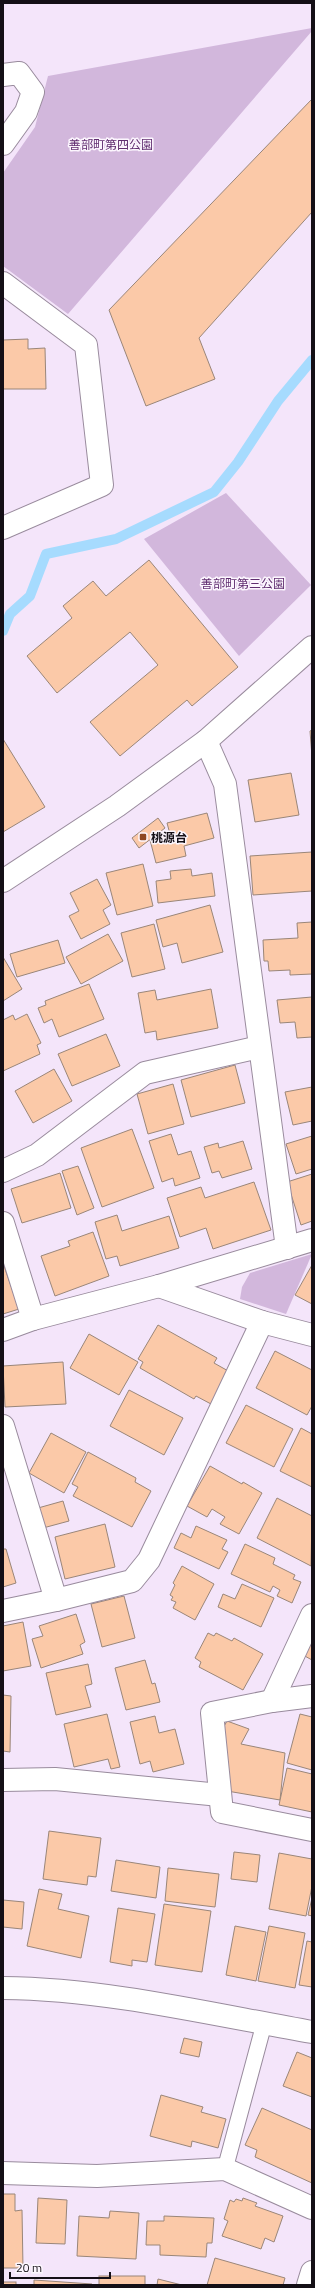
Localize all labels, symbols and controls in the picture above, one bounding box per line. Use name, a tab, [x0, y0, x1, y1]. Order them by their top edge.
park label: 善部町第四公園	[69, 135, 153, 154]
park label: 善部町第三公園	[201, 574, 285, 593]
place label: 桃源台	[151, 828, 187, 847]
marker: 桃源台	[138, 832, 148, 842]
scale bar	[10, 2254, 110, 2280]
text: 20 m	[16, 2258, 42, 2277]

